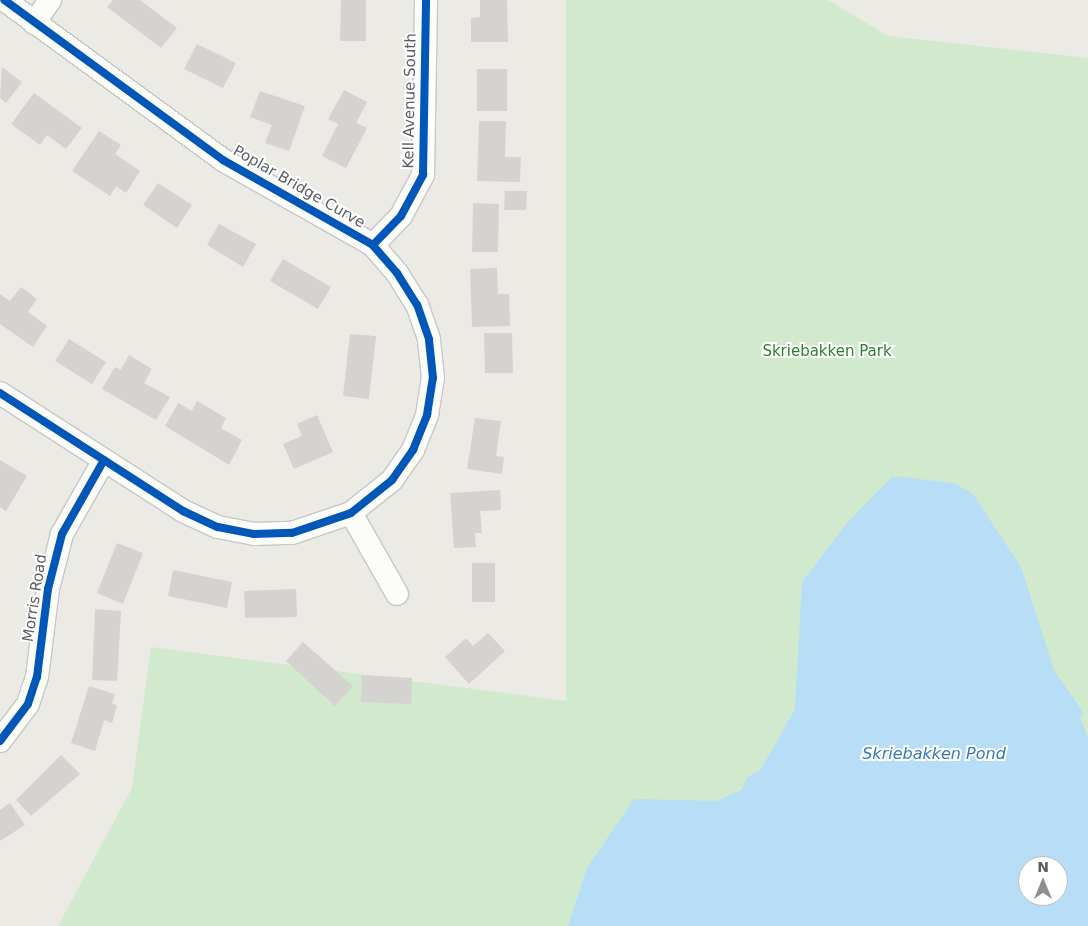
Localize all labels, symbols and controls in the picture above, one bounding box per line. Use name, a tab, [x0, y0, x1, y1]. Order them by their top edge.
street label: Kell Avenue South	[400, 33, 420, 169]
street label: Poplar Bridge Curve	[230, 142, 368, 232]
park label: Skriebakken Park	[762, 343, 892, 361]
street label: Morris Road	[19, 553, 51, 643]
water label: Skriebakken Pond	[862, 744, 1006, 764]
north arrow	[1018, 856, 1068, 906]
text: N	[1037, 859, 1049, 875]

